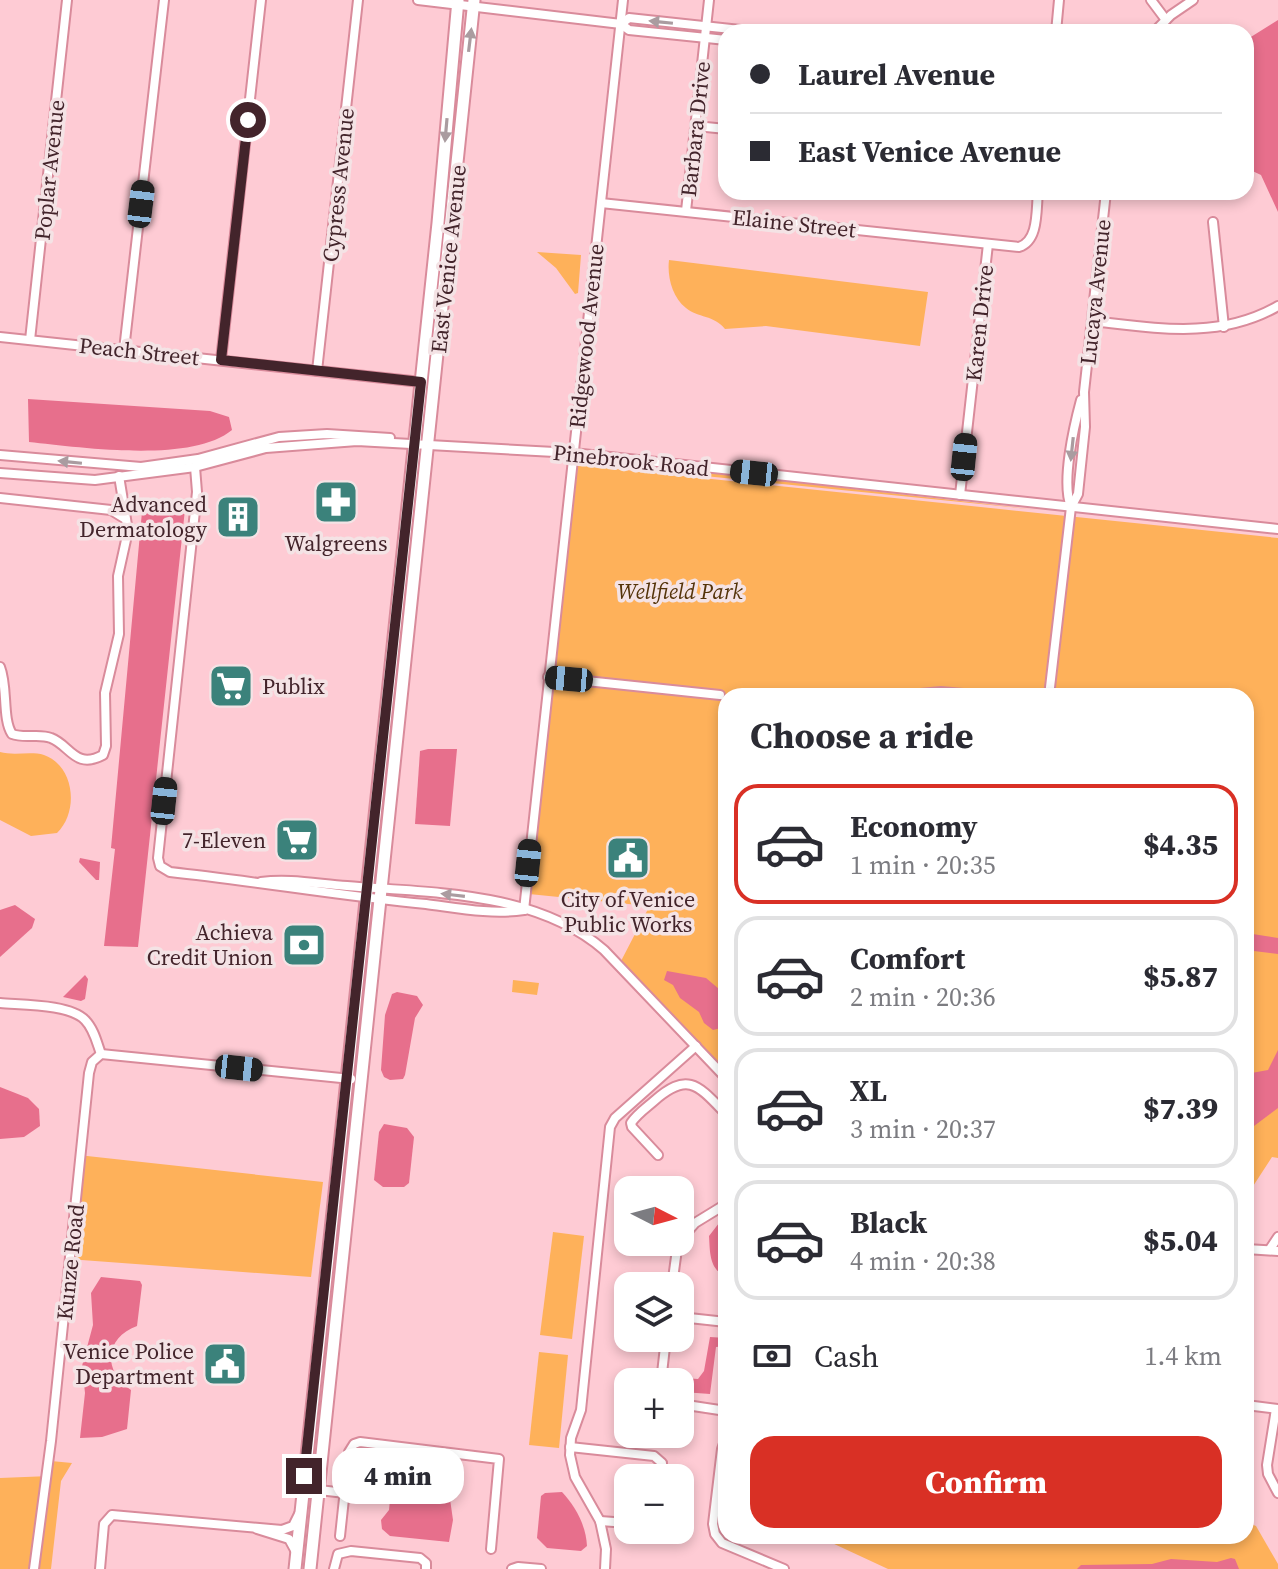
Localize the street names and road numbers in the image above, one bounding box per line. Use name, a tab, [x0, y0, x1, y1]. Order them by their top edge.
street label: Barbara Drive	[673, 60, 717, 198]
street label: Poplar Avenue	[27, 98, 71, 242]
street label: Cypress Avenue	[315, 106, 361, 264]
street label: East Venice Avenue	[423, 163, 473, 355]
street label: Elaine Street	[731, 202, 858, 244]
street label: Lucaya Avenue	[1072, 218, 1118, 366]
street label: Ridgewood Avenue	[561, 242, 611, 430]
street label: Karen Drive	[958, 263, 1000, 383]
street label: Peach Street	[78, 330, 201, 372]
street label: Pinebrook Road	[551, 437, 711, 483]
street label: Kunze Road	[49, 1202, 91, 1322]

